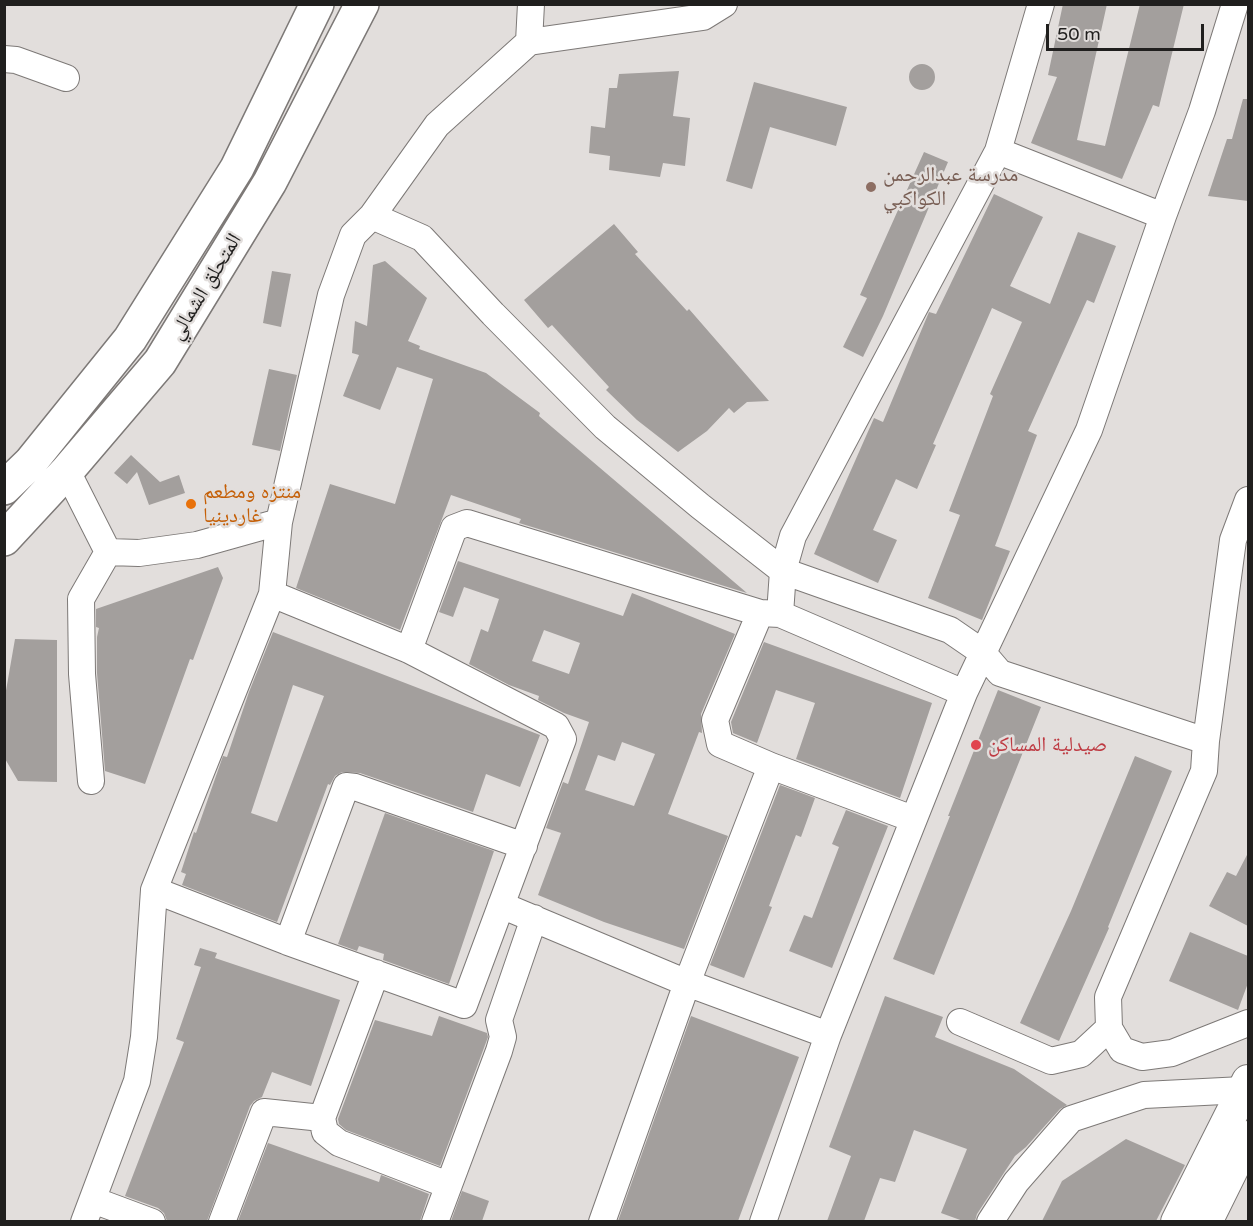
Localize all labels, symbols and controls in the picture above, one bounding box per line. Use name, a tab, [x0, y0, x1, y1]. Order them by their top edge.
scale bar	[1049, 12, 1206, 50]
text: 50 m	[1057, 23, 1101, 45]
place label: مدرسة عبدالرحمن الكواكبي	[883, 162, 1018, 212]
marker: مدرسة عبدالرحمن الكواكبي	[864, 180, 878, 194]
street label: المتحلق الشمالي	[164, 229, 248, 345]
place label: منتزه ومطعم غاردينيا	[203, 479, 301, 529]
marker: منتزه ومطعم غاردينيا	[184, 497, 198, 511]
place label: صيدلية المساكن	[988, 732, 1107, 758]
marker: صيدلية المساكن	[969, 738, 983, 752]

